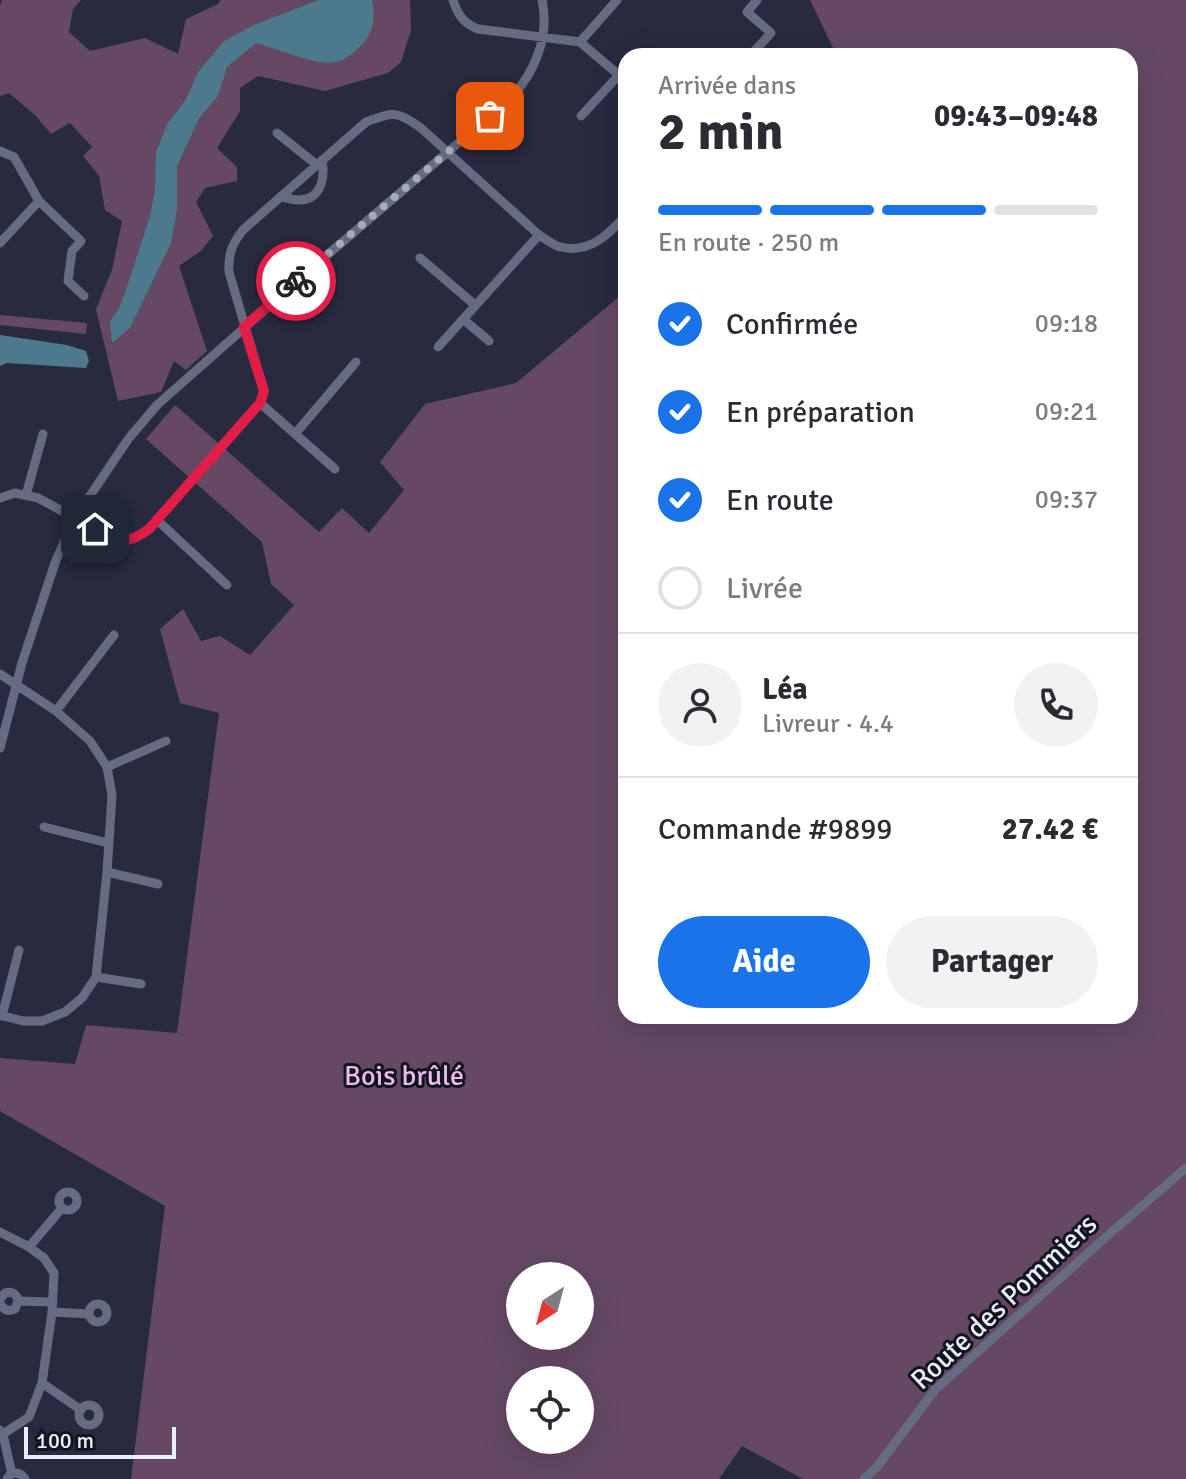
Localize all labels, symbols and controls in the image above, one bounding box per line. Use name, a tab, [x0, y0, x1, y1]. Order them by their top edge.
text: Arrivée dans	[658, 70, 796, 102]
pin	[456, 82, 524, 150]
icon: bag	[468, 94, 512, 138]
text: 09:43–09:48	[934, 98, 1098, 135]
text: 2 min	[658, 100, 784, 164]
text: En route · 250 m	[658, 227, 839, 259]
courier	[256, 241, 336, 321]
icon: bike	[274, 259, 318, 303]
icon: check	[658, 302, 702, 346]
text: Confirmée	[726, 306, 858, 343]
text: 09:18	[1035, 308, 1098, 340]
icon: check	[658, 390, 702, 434]
text: En préparation	[726, 394, 915, 431]
text: 09:21	[1035, 396, 1098, 428]
icon: check	[658, 478, 702, 522]
text: En route	[726, 482, 834, 519]
text: 09:37	[1035, 484, 1098, 516]
pin	[61, 495, 129, 563]
icon: home	[73, 507, 117, 551]
text: Livrée	[726, 570, 803, 607]
button: person	[658, 663, 742, 747]
button: phone	[1014, 663, 1098, 747]
text: Léa	[762, 671, 808, 708]
text: Livreur · 4.4	[762, 708, 894, 740]
text: Commande #9899	[658, 811, 893, 848]
text: 27.42 €	[1002, 811, 1098, 848]
button: Aide	[658, 916, 870, 1008]
button: Partager	[886, 916, 1098, 1008]
park label: Bois brûlé	[344, 1059, 464, 1093]
street label: Route des Pommiers	[904, 1207, 1104, 1397]
north arrow	[506, 1262, 594, 1350]
map controls	[506, 1262, 594, 1454]
button: locate	[506, 1366, 594, 1454]
scale bar	[24, 1423, 176, 1459]
text: 100 m	[36, 1427, 94, 1454]

